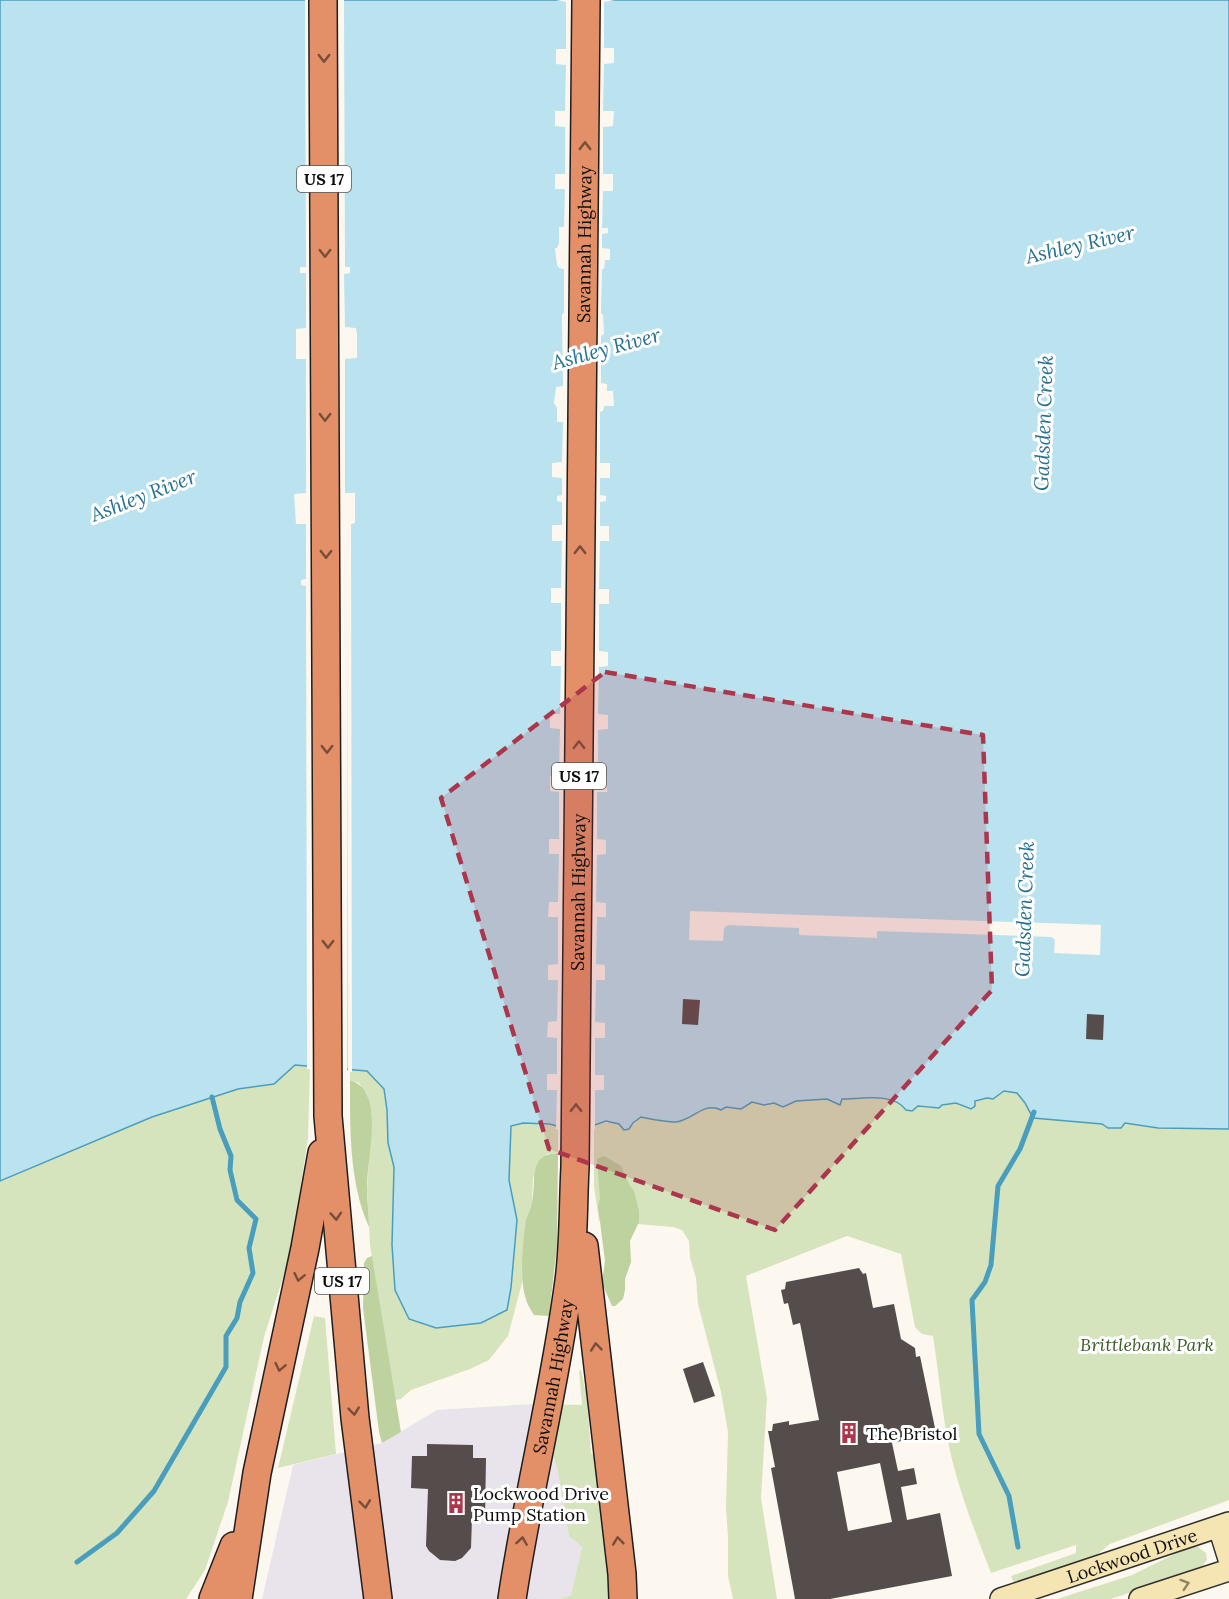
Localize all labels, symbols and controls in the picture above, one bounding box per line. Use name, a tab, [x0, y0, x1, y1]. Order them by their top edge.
one-way arrow	[318, 54, 330, 63]
one-way arrow	[578, 142, 591, 151]
street label: Savannah Highway	[571, 165, 596, 323]
road number: US 17	[297, 166, 351, 192]
water label: Ashley River	[1022, 219, 1138, 269]
one-way arrow	[319, 249, 331, 258]
water label: Ashley River	[548, 321, 664, 375]
water label: Gadsden Creek	[1028, 355, 1058, 491]
one-way arrow	[319, 412, 331, 421]
water label: Ashley River	[86, 463, 200, 527]
one-way arrow	[574, 546, 586, 555]
one-way arrow	[320, 549, 332, 558]
one-way arrow	[573, 741, 585, 750]
one-way arrow	[321, 744, 333, 753]
road number: US 17	[552, 763, 606, 789]
street label: Savannah Highway	[565, 813, 590, 971]
water label: Gadsden Creek	[1009, 841, 1039, 977]
one-way arrow	[322, 939, 334, 948]
one-way arrow	[570, 1104, 582, 1113]
one-way arrow	[330, 1212, 343, 1221]
road number: US 17	[315, 1268, 369, 1294]
one-way arrow	[293, 1272, 306, 1282]
street label: Savannah Highway	[527, 1297, 578, 1456]
park label: Brittlebank Park	[1080, 1333, 1214, 1356]
one-way arrow	[590, 1342, 603, 1352]
one-way arrow	[274, 1361, 287, 1371]
one-way arrow	[347, 1406, 360, 1415]
building icon: The Bristol	[837, 1421, 861, 1445]
place label: The Bristol	[866, 1422, 958, 1445]
place label: Lockwood Drive Pump Station	[473, 1482, 609, 1526]
building icon: Lockwood Drive Pump Station	[444, 1491, 468, 1515]
one-way arrow	[359, 1499, 371, 1509]
street label: Lockwood Drive	[1064, 1523, 1200, 1588]
one-way arrow	[612, 1536, 625, 1545]
one-way arrow	[515, 1537, 527, 1546]
one-way arrow	[1179, 1579, 1190, 1592]

